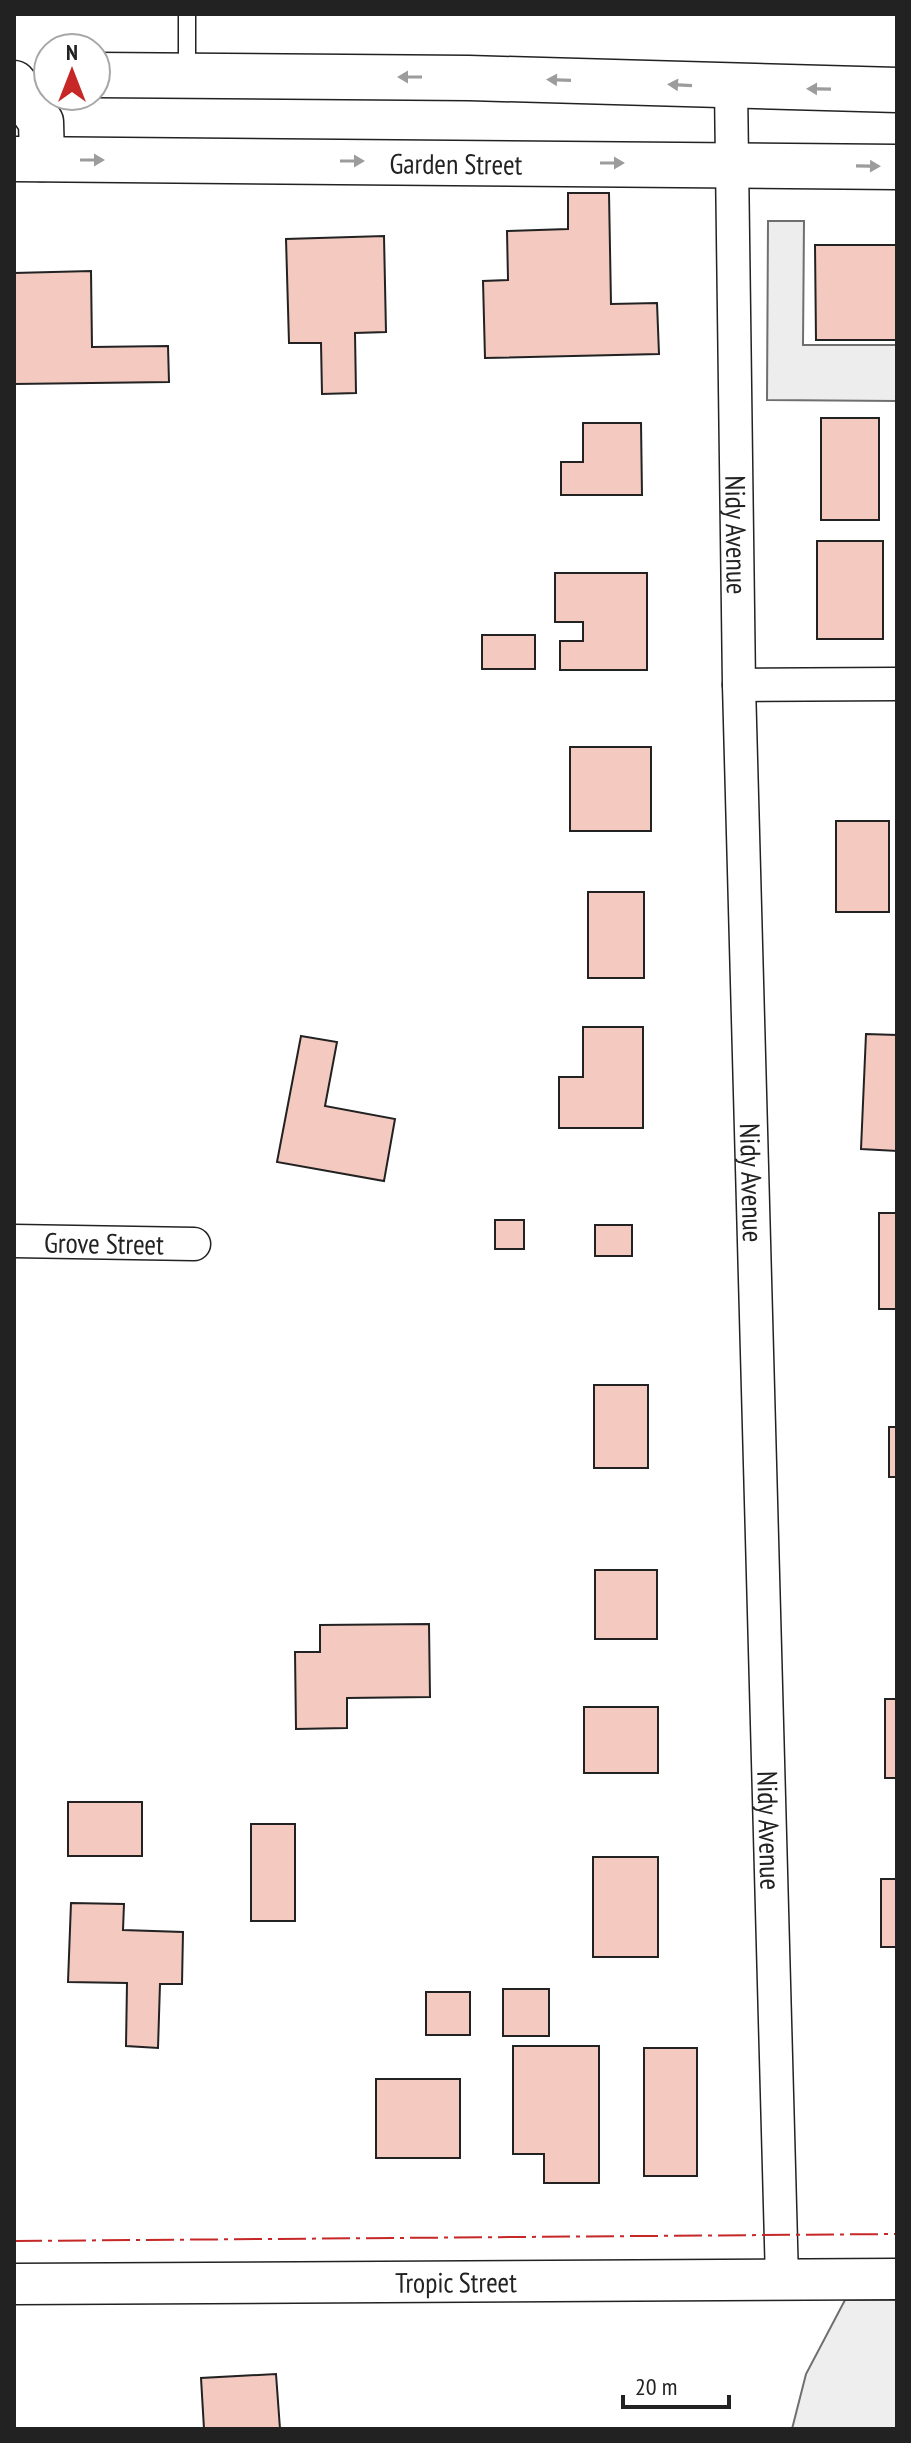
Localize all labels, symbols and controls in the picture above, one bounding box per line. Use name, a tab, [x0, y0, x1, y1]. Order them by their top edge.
north arrow	[32, 32, 112, 112]
text: N	[66, 38, 78, 66]
one-way arrow	[397, 71, 422, 84]
one-way arrow	[546, 74, 571, 87]
one-way arrow	[667, 78, 692, 91]
one-way arrow	[806, 83, 831, 95]
street label: Garden Street	[390, 144, 523, 182]
one-way arrow	[80, 153, 105, 166]
one-way arrow	[340, 155, 365, 167]
one-way arrow	[600, 157, 625, 169]
one-way arrow	[856, 160, 881, 173]
street label: Nidy Avenue	[718, 475, 756, 595]
street label: Nidy Avenue	[732, 1123, 773, 1243]
street label: Grove Street	[44, 1223, 164, 1262]
street label: Nidy Avenue	[750, 1771, 790, 1891]
street label: Tropic Street	[395, 2263, 517, 2300]
scale bar	[623, 2359, 729, 2409]
text: 20 m	[635, 2371, 677, 2402]

